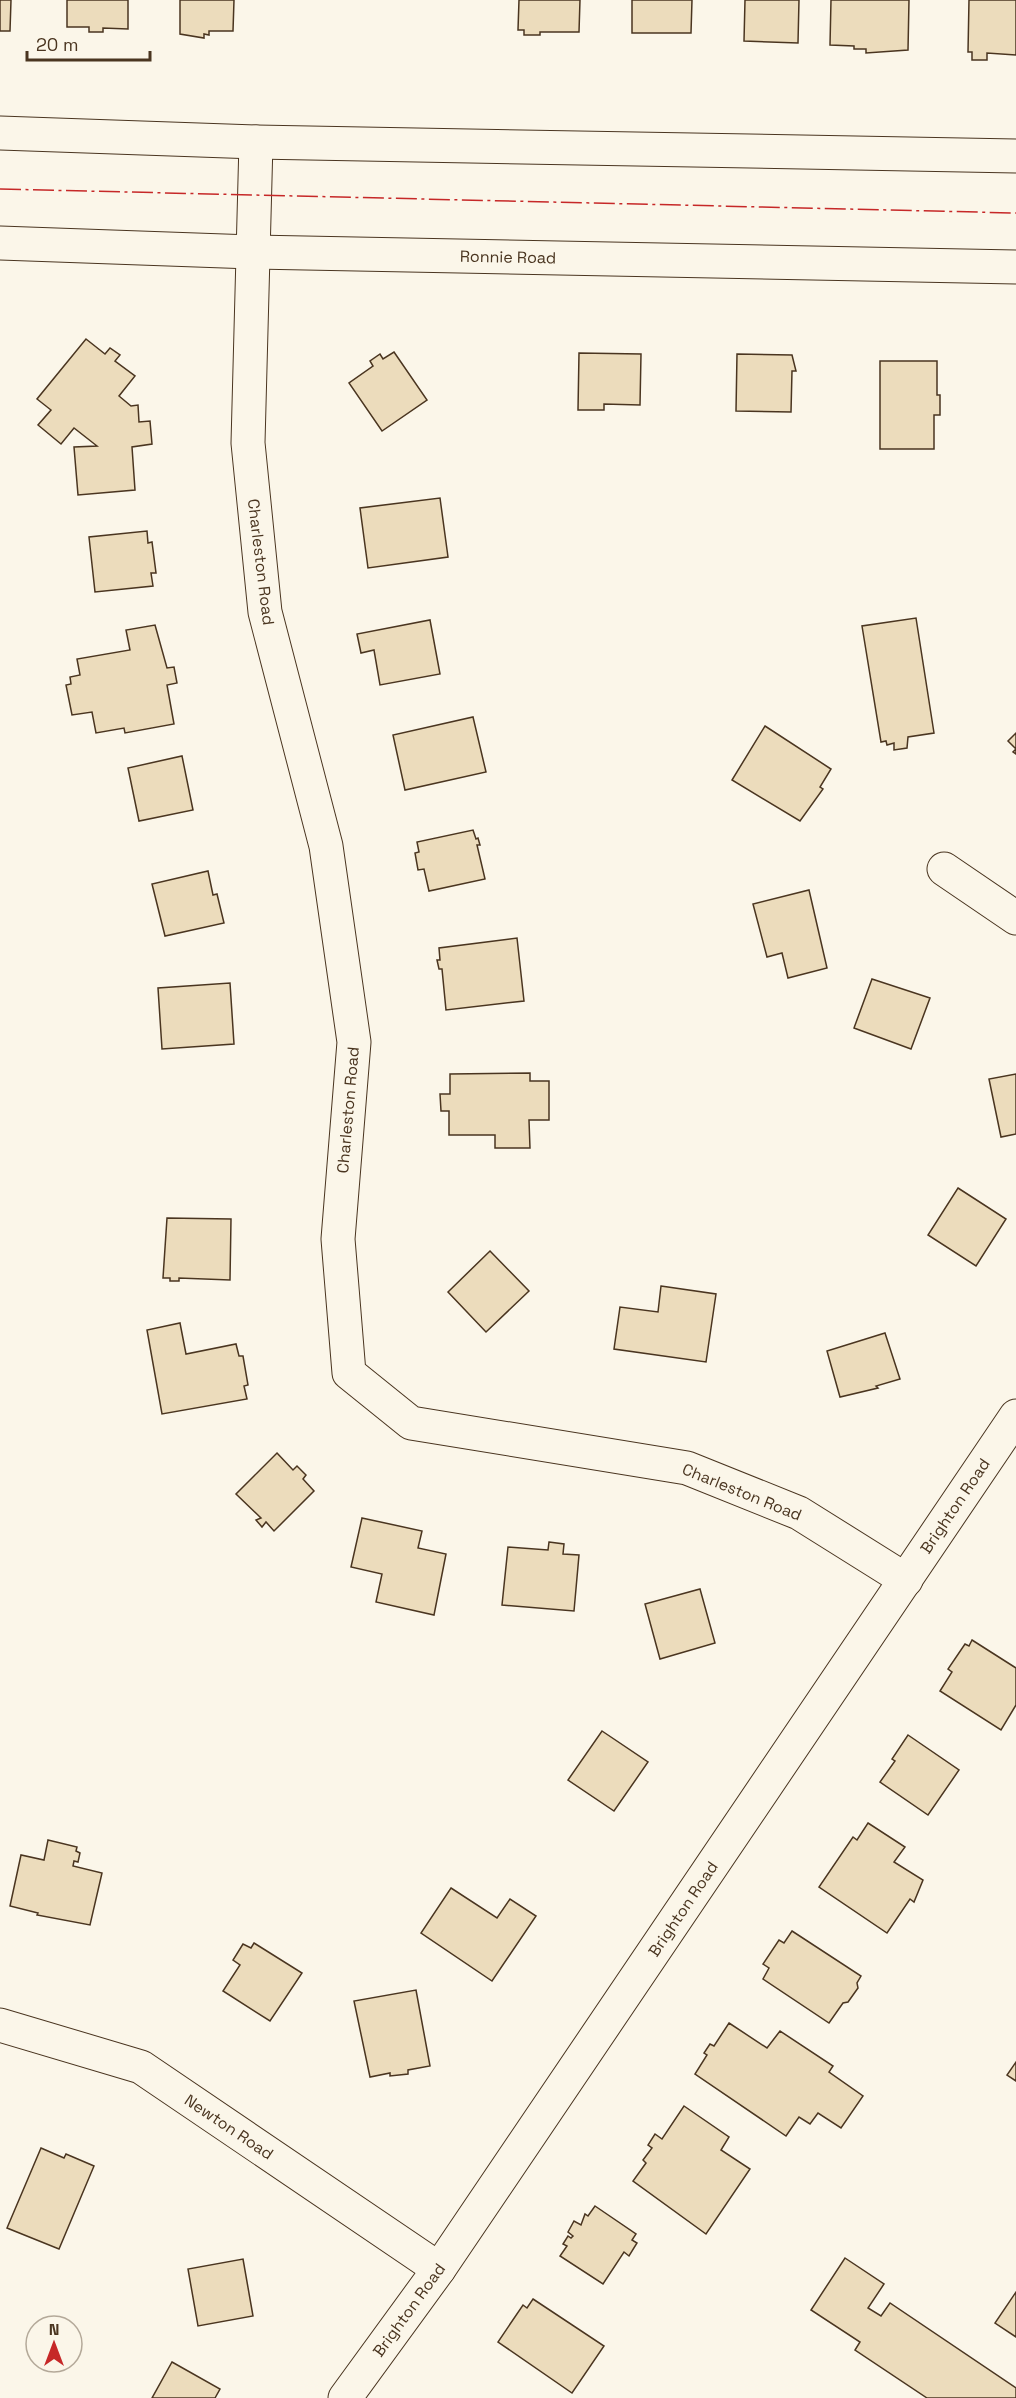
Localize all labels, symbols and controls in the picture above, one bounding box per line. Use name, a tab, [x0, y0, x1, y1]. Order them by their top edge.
scale bar	[27, 24, 150, 62]
text: 20 m	[36, 33, 79, 56]
street label: Ronnie Road	[460, 246, 556, 268]
street label: Charleston Road	[243, 498, 279, 626]
street label: Charleston Road	[332, 1046, 364, 1174]
street label: Brighton Road	[915, 1454, 995, 1558]
street label: Charleston Road	[679, 1458, 805, 1526]
street label: Brighton Road	[643, 1857, 723, 1961]
street label: Newton Road	[180, 2090, 278, 2164]
street label: Brighton Road	[368, 2259, 450, 2361]
north arrow	[24, 2314, 84, 2374]
text: N	[49, 2319, 59, 2340]

